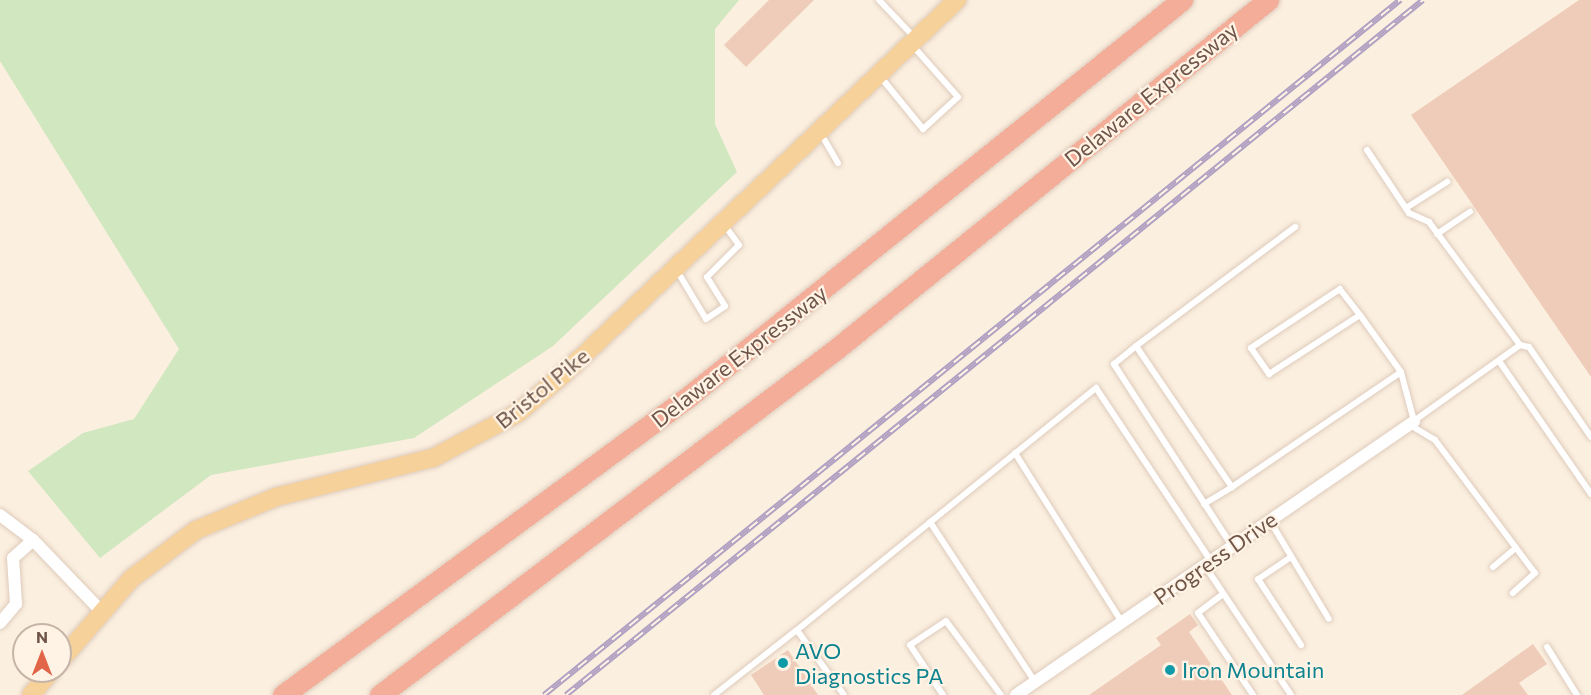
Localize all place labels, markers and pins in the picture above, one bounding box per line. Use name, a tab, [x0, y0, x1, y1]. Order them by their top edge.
place label: AVO Diagnostics PA	[795, 637, 943, 688]
marker: AVO Diagnostics PA	[776, 656, 790, 670]
place label: Iron Mountain	[1182, 657, 1324, 683]
marker: Iron Mountain	[1163, 663, 1177, 677]

